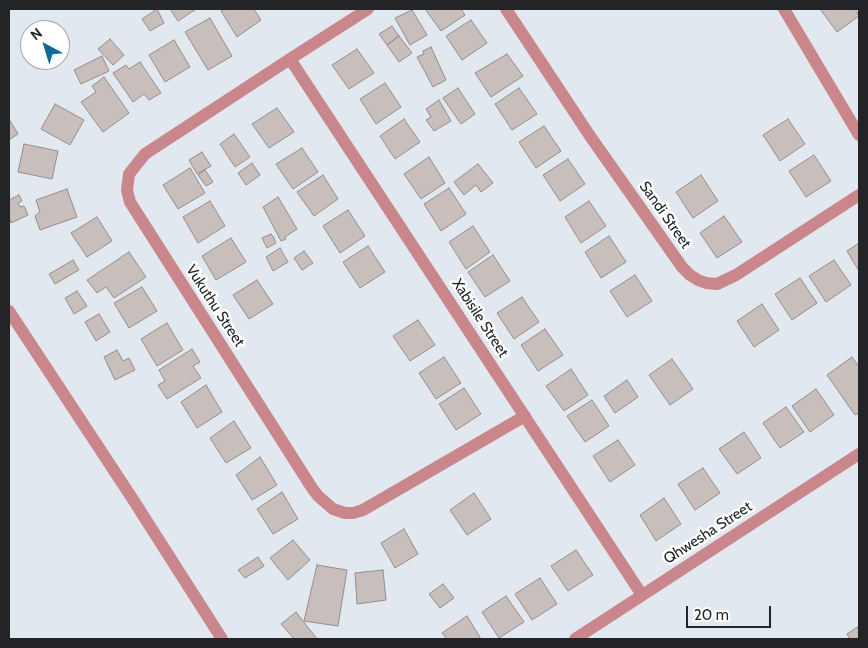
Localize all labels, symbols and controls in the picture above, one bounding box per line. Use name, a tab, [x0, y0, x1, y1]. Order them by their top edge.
north arrow	[20, 20, 70, 70]
text: N	[27, 24, 46, 44]
street label: Sandi Street	[635, 178, 695, 252]
street label: Vukuthu Street	[182, 262, 248, 350]
street label: Xabisile Street	[448, 275, 512, 361]
street label: Qhwesha Street	[661, 498, 755, 568]
scale bar	[688, 596, 773, 628]
text: 20 m	[694, 606, 729, 624]

